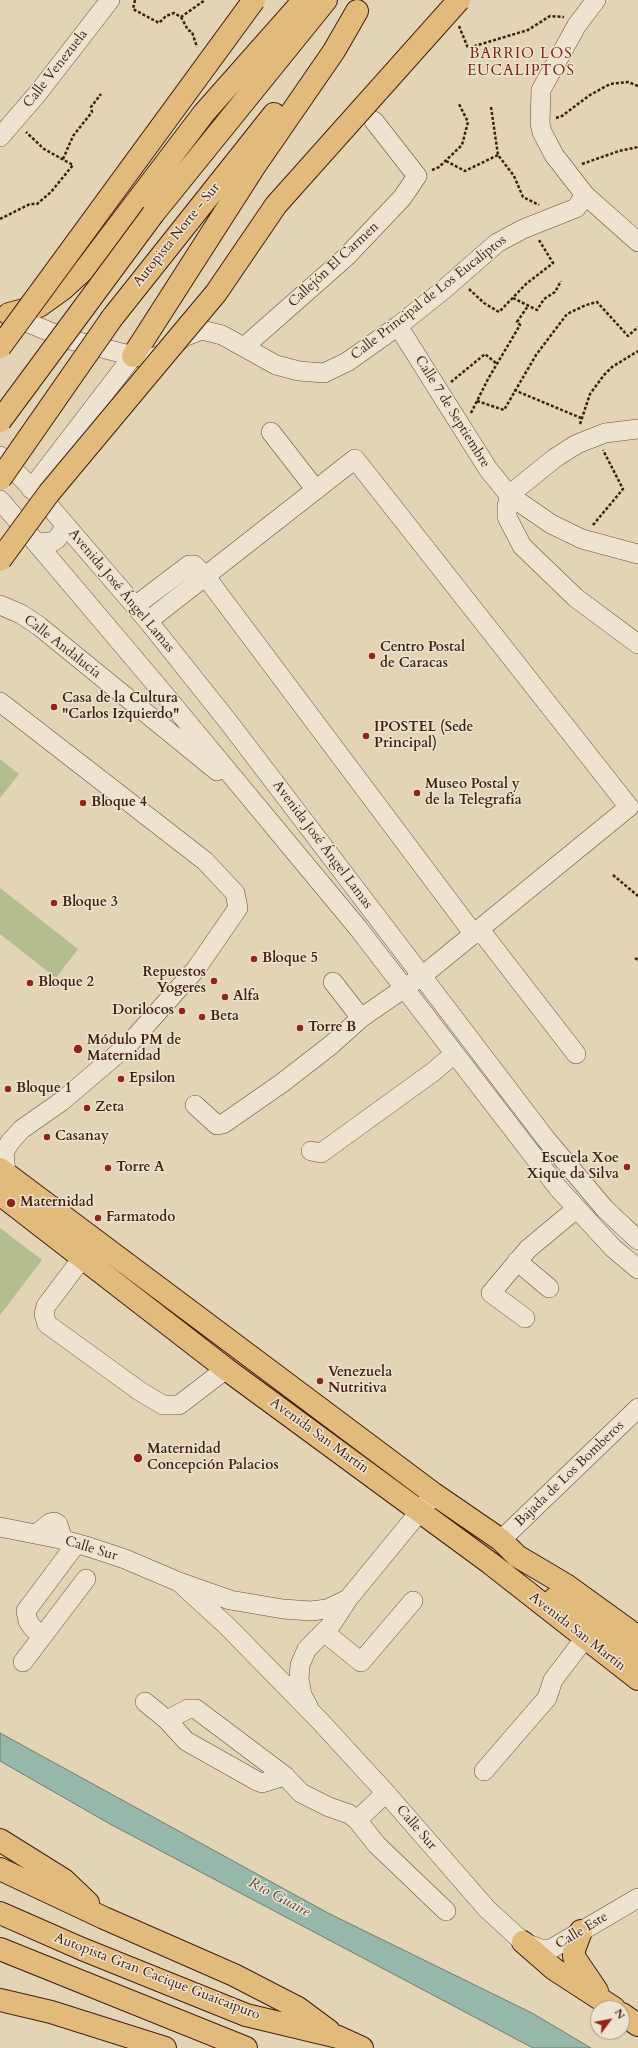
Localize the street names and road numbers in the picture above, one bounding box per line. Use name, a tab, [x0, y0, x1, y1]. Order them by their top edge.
street label: Calle Venezuela	[20, 26, 92, 112]
street label: Autopista Norte - Sur	[130, 180, 224, 290]
street label: Callejón El Carmen	[285, 219, 383, 311]
street label: Calle Principal de Los Eucaliptos	[348, 232, 510, 364]
street label: Calle 7 de Septiembre	[411, 353, 493, 471]
street label: Avenida José Ángel Lamas	[64, 526, 178, 656]
street label: Calle Andalucía	[20, 612, 104, 682]
street label: Avenida José Ángel Lamas	[268, 778, 376, 912]
street label: Avenida San Martín	[266, 1395, 372, 1477]
street label: Bajada de Los Bomberos	[512, 1418, 628, 1530]
street label: Calle Sur	[63, 1533, 119, 1565]
street label: Avenida San Martín	[525, 1589, 629, 1675]
street label: Calle Sur	[392, 1802, 440, 1854]
street label: Calle Este	[553, 1909, 611, 1953]
street label: Autopista Gran Cacique Guaicaipuro	[52, 1930, 262, 2024]

